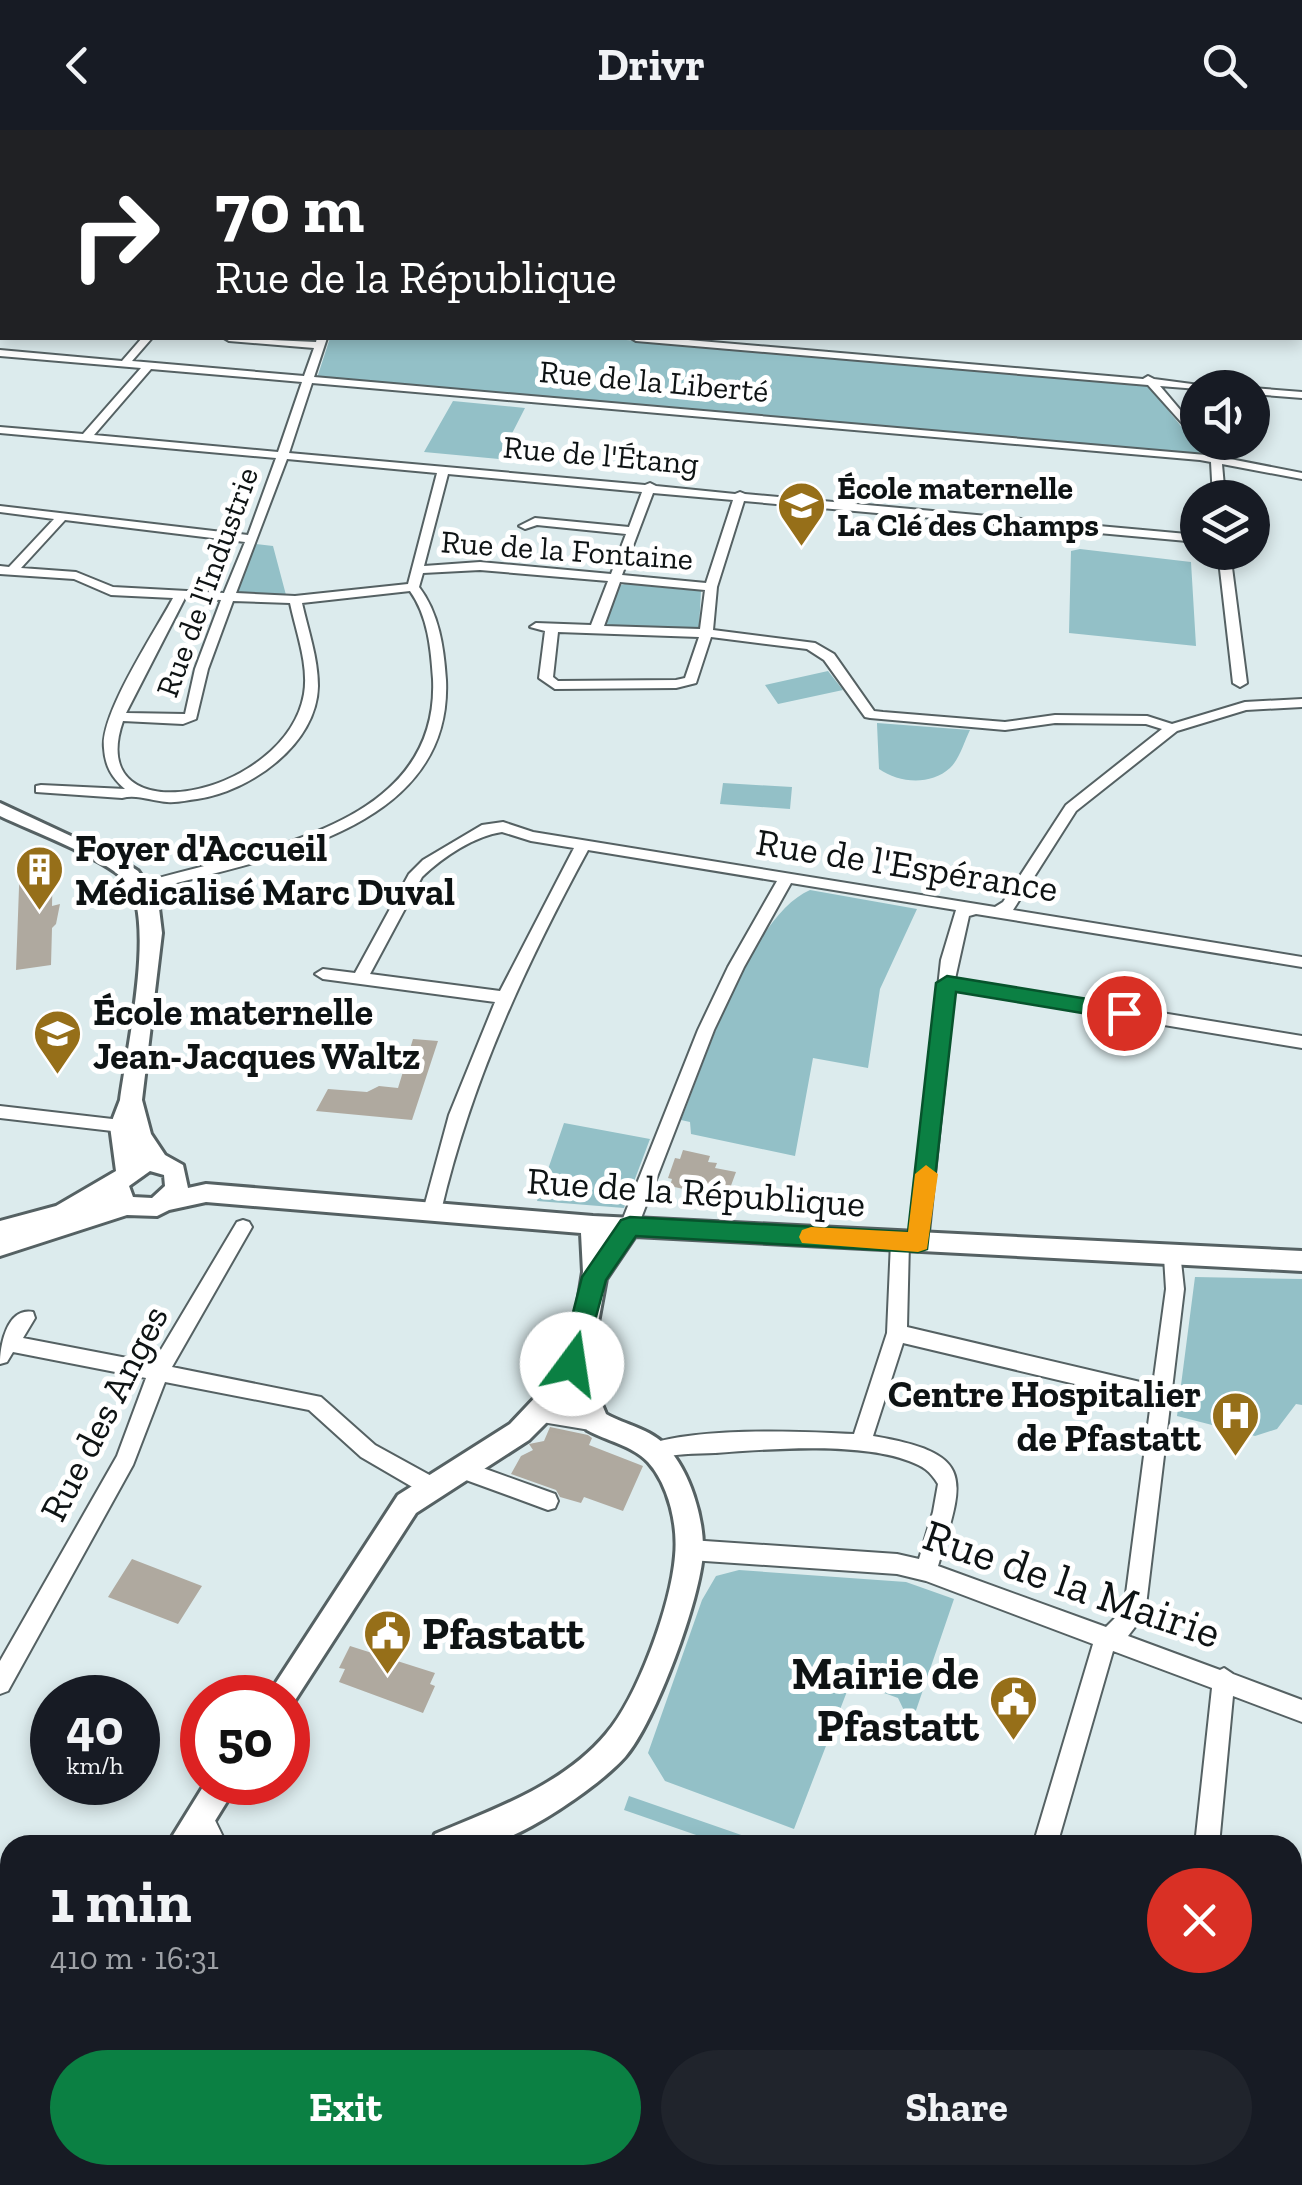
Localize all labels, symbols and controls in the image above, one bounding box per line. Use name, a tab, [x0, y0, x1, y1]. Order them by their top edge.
icon: back	[50, 38, 105, 93]
text: Drivr	[597, 38, 705, 92]
icon: search	[1197, 38, 1252, 93]
text: 70 m	[215, 166, 364, 250]
icon: right	[50, 170, 180, 300]
text: Rue de la République	[215, 251, 617, 305]
street label: Rue de la Liberté	[538, 352, 770, 410]
map controls	[1180, 370, 1270, 570]
button: sound	[1180, 370, 1270, 460]
street label: Rue de l'Étang	[502, 428, 700, 482]
street label: Rue de l'Industrie	[148, 462, 266, 702]
place label: École maternelle La Clé des Champs	[837, 469, 1099, 544]
school or university icon: École maternelle La Clé des Champs	[776, 480, 828, 548]
button: layers	[1180, 480, 1270, 570]
street label: Rue de la Fontaine	[440, 522, 694, 578]
street label: Rue de l'Espérance	[753, 818, 1061, 912]
place label: Foyer d'Accueil Médicalisé Marc Duval	[75, 825, 455, 915]
building icon: Foyer d'Accueil Médicalisé Marc Duval	[14, 844, 66, 912]
pin	[1082, 971, 1167, 1056]
icon: arrive	[1097, 986, 1152, 1041]
place label: École maternelle Jean-Jacques Waltz	[93, 989, 420, 1079]
school or university icon: École maternelle Jean-Jacques Waltz	[32, 1008, 84, 1076]
street label: Rue de la République	[525, 1157, 867, 1227]
street label: Rue des Anges	[30, 1297, 178, 1529]
position arrow	[520, 1312, 624, 1416]
place label: Centre Hospitalier de Pfastatt	[888, 1371, 1202, 1461]
hospital icon: Centre Hospitalier de Pfastatt	[1210, 1390, 1262, 1458]
street label: Rue de la Mairie	[916, 1508, 1228, 1660]
place label: Pfastatt	[422, 1607, 585, 1661]
public building icon: Pfastatt	[361, 1608, 413, 1676]
place label: Mairie de Pfastatt	[792, 1647, 980, 1753]
public building icon: Mairie de Pfastatt	[988, 1674, 1040, 1742]
speed limit sign: 50	[180, 1675, 310, 1805]
text: 40	[66, 1698, 124, 1758]
text: km/h	[66, 1750, 124, 1780]
text: 1 min	[50, 1865, 192, 1937]
button: close	[1147, 1868, 1252, 1973]
text: 410 m · 16:31	[50, 1939, 219, 1977]
button: Exit	[50, 2050, 641, 2165]
button: Share	[661, 2050, 1252, 2165]

